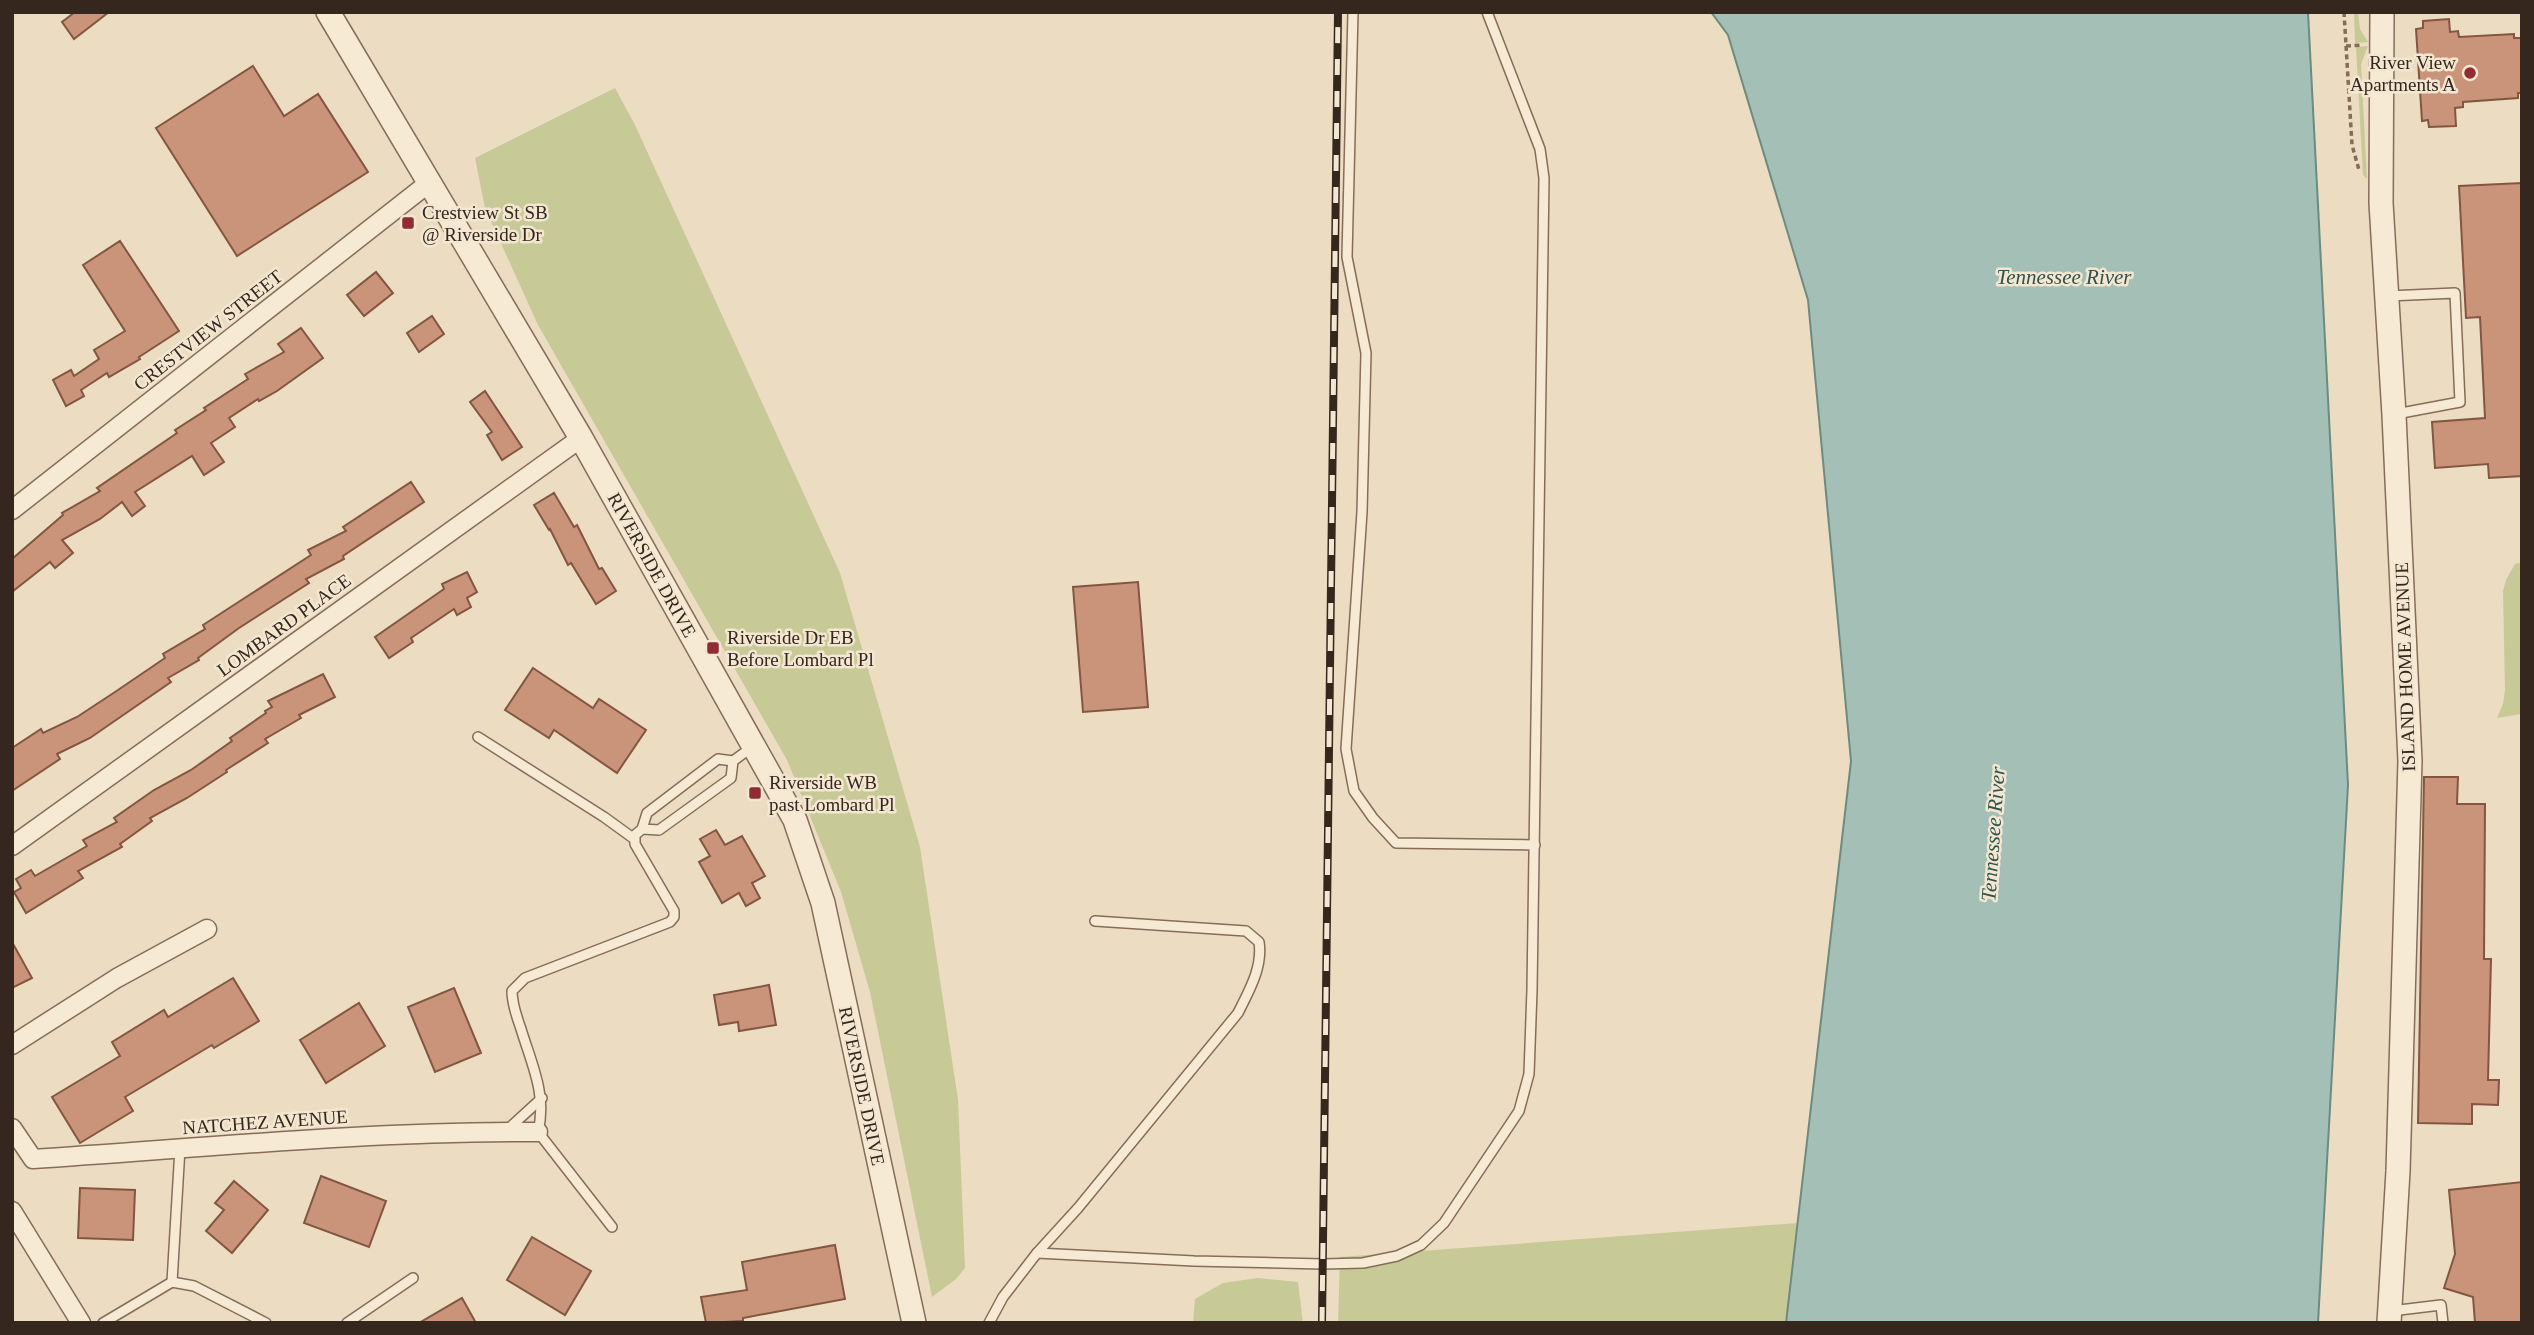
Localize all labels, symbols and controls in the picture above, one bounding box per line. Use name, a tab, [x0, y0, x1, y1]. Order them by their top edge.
place label: River View Apartments A	[2350, 52, 2456, 95]
marker: River View Apartments A	[2462, 65, 2478, 81]
place label: Crestview St SB @ Riverside Dr	[422, 202, 548, 245]
marker: Crestview St SB @ Riverside Dr	[400, 215, 416, 231]
street label: CRESTVIEW STREET	[130, 265, 287, 395]
water label: Tennessee River	[1996, 265, 2132, 289]
street label: RIVERSIDE DRIVE	[604, 489, 700, 641]
street label: ISLAND HOME AVENUE	[2391, 562, 2419, 772]
street label: LOMBARD PLACE	[213, 570, 355, 680]
place label: Riverside Dr EB Before Lombard Pl	[727, 627, 874, 670]
marker: Riverside Dr EB Before Lombard Pl	[705, 640, 721, 656]
water label: Tennessee River	[1976, 765, 2010, 902]
place label: Riverside WB past Lombard Pl	[769, 772, 895, 815]
marker: Riverside WB past Lombard Pl	[747, 785, 763, 801]
street label: RIVERSIDE DRIVE	[835, 1005, 889, 1167]
street label: NATCHEZ AVENUE	[182, 1106, 348, 1138]

